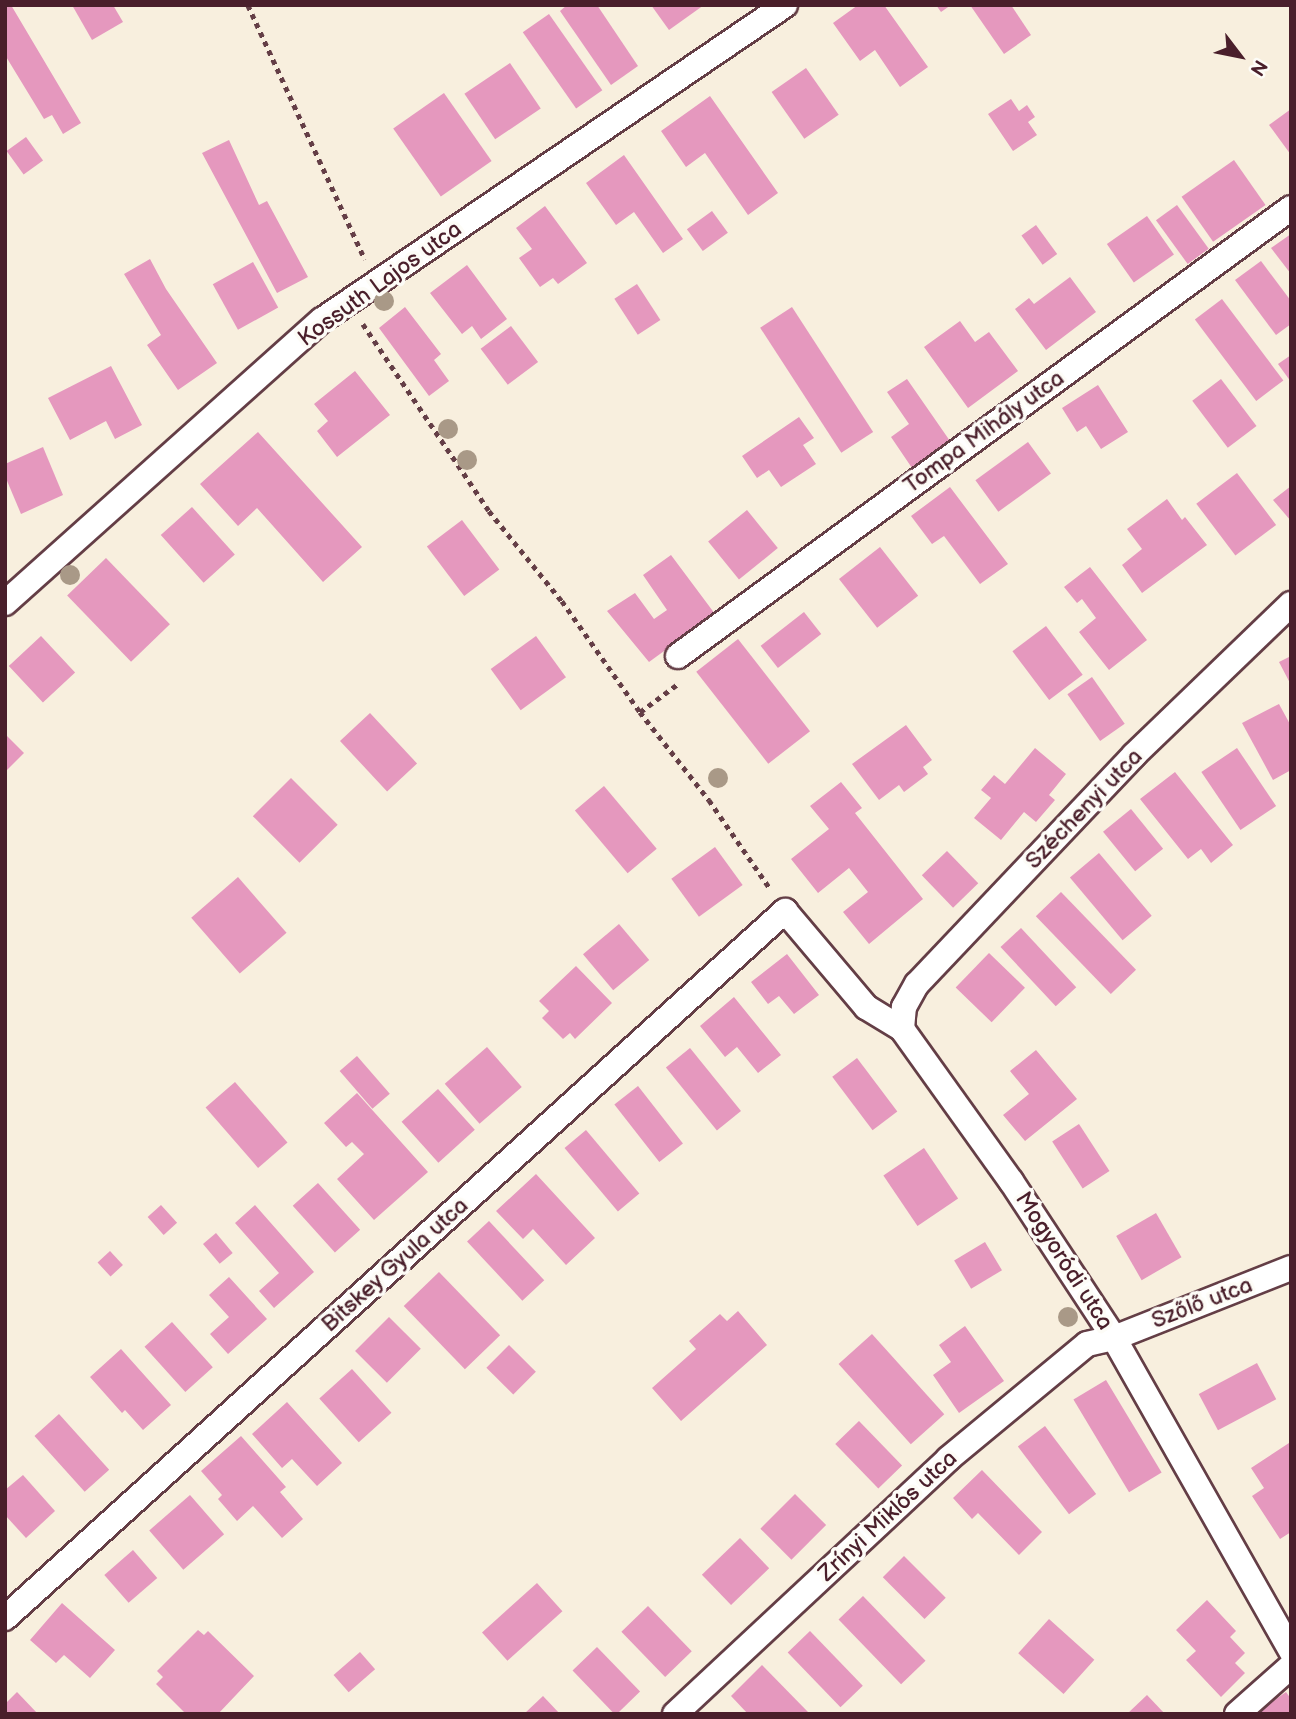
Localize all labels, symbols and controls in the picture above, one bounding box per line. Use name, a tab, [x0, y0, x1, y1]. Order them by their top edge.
north arrow	[1205, 21, 1275, 91]
text: N	[1245, 55, 1272, 80]
street label: Kossuth Lajos utca	[293, 215, 467, 353]
street label: Tompa Mihály utca	[898, 364, 1070, 500]
street label: Széchenyi utca	[1020, 743, 1148, 875]
street label: Mogyoródi utca	[1009, 1187, 1119, 1335]
street label: Bitskey Gyula utca	[315, 1191, 475, 1339]
street label: Szőlő utca	[1148, 1271, 1256, 1335]
street label: Zrínyi Miklós utca	[813, 1445, 963, 1587]

